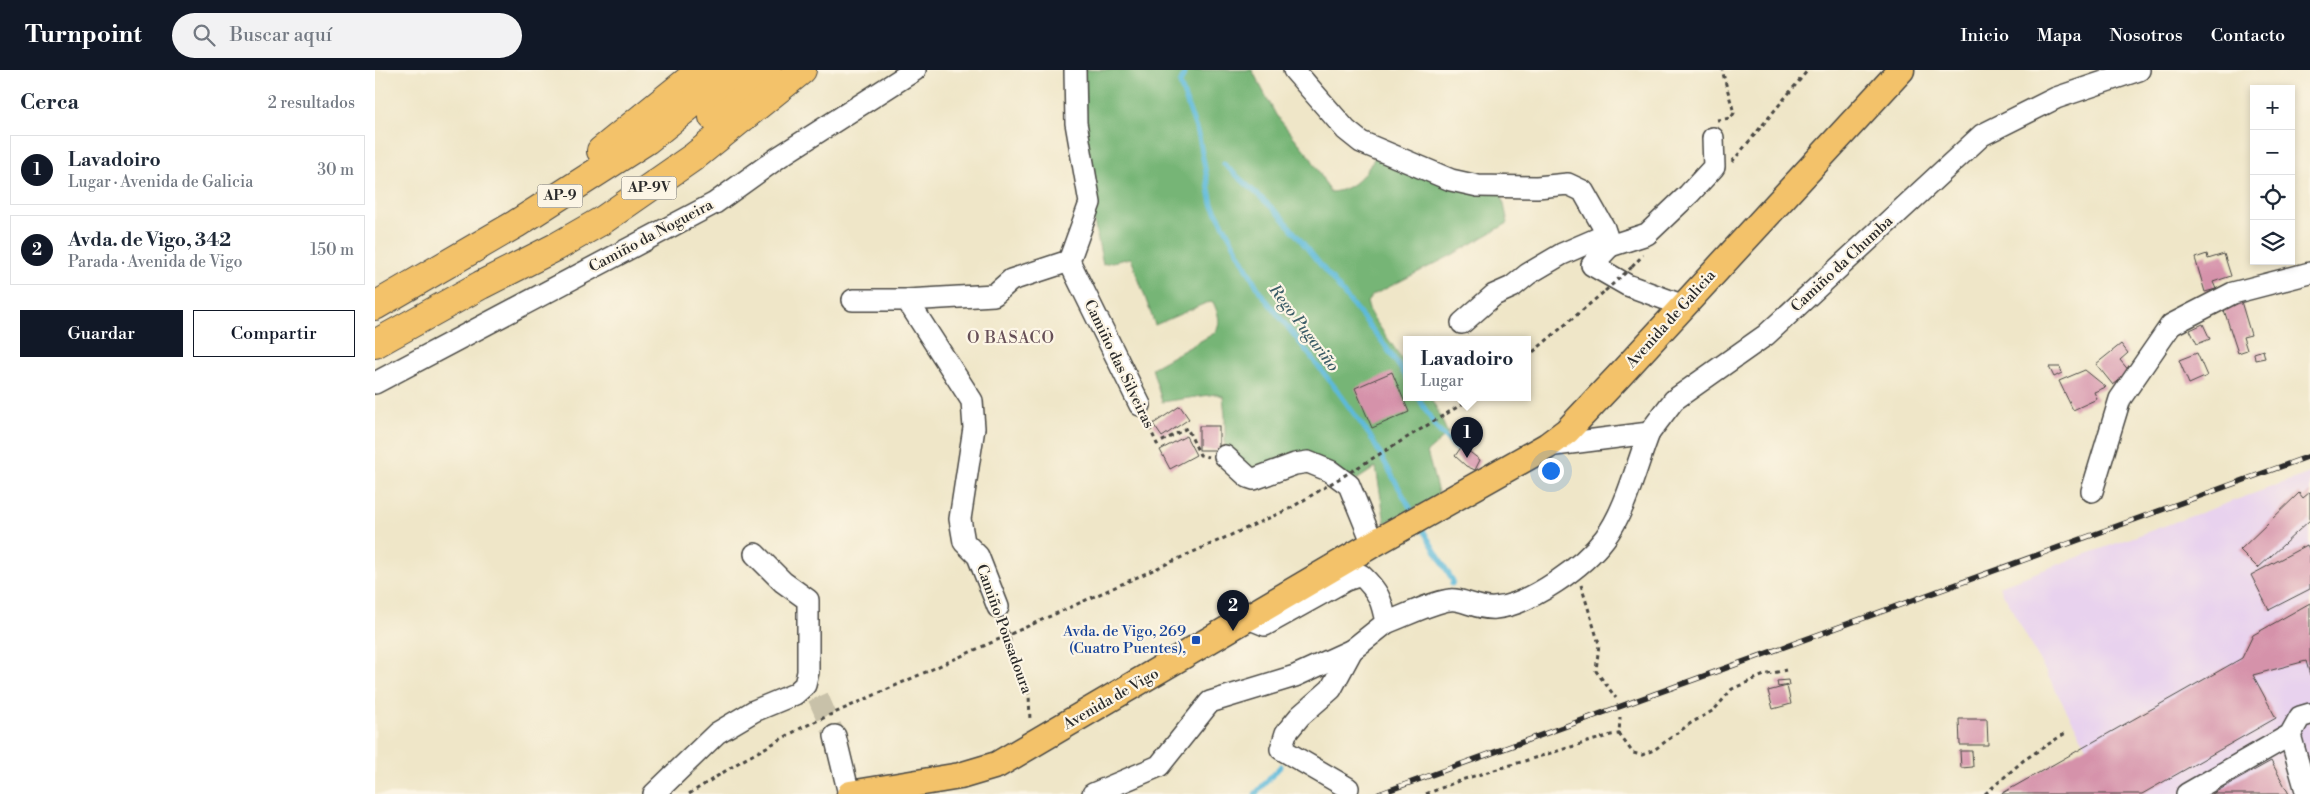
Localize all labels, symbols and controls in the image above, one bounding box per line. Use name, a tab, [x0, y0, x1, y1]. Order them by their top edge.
search box	[172, 13, 522, 58]
text: Turnpoint	[25, 20, 142, 50]
icon: search	[190, 21, 218, 49]
text: Buscar aquí	[230, 23, 332, 47]
text: Inicio	[1960, 24, 2009, 47]
text: Mapa	[2037, 24, 2082, 47]
text: Nosotros	[2110, 24, 2183, 47]
text: Contacto	[2211, 24, 2285, 47]
map controls	[2250, 85, 2295, 265]
button: +	[2250, 85, 2295, 130]
text: Cerca	[20, 90, 79, 116]
text: 2 resultados	[268, 93, 355, 113]
button: −	[2250, 130, 2295, 175]
text: Lavadoiro	[68, 148, 161, 172]
text: 1	[33, 160, 41, 180]
text: 30 m	[317, 160, 354, 180]
text: Lugar · Avenida de Galicia	[68, 172, 253, 192]
button: locate	[2250, 175, 2295, 220]
road number: AP-9V	[621, 176, 677, 200]
road number: AP-9	[537, 184, 583, 208]
street label: Camiño da Nogueira	[586, 195, 717, 277]
street label: Camiño da Chumba	[1787, 212, 1897, 316]
button: layers	[2250, 220, 2295, 265]
text: Avda. de Vigo, 342	[68, 228, 231, 252]
text: 2	[32, 240, 42, 260]
text: 150 m	[310, 240, 354, 260]
text: Parada · Avenida de Vigo	[68, 252, 242, 272]
street label: Avenida de Galicia	[1622, 266, 1720, 372]
water label: Rego Pugariño	[1264, 280, 1343, 375]
street label: Camiño das Silveiras	[1080, 297, 1158, 431]
button: Guardar	[20, 310, 183, 357]
button: Compartir	[193, 310, 355, 357]
district label: O BASACO	[967, 328, 1055, 348]
popup	[1403, 336, 1531, 401]
text: Lavadoiro	[1421, 347, 1513, 371]
text: Lugar	[1421, 371, 1464, 391]
pin: 1	[1451, 417, 1483, 458]
your location	[1538, 458, 1564, 484]
street label: Camiño Pousadoura	[972, 562, 1036, 697]
pin: 2	[1217, 590, 1249, 631]
place label: Avda. de Vigo, 269 (Cuatro Puentes),	[1062, 622, 1186, 658]
marker: Avda. de Vigo, 269 (Cuatro Puentes),	[1190, 634, 1202, 646]
street label: Avenida de Vigo	[1059, 664, 1162, 735]

